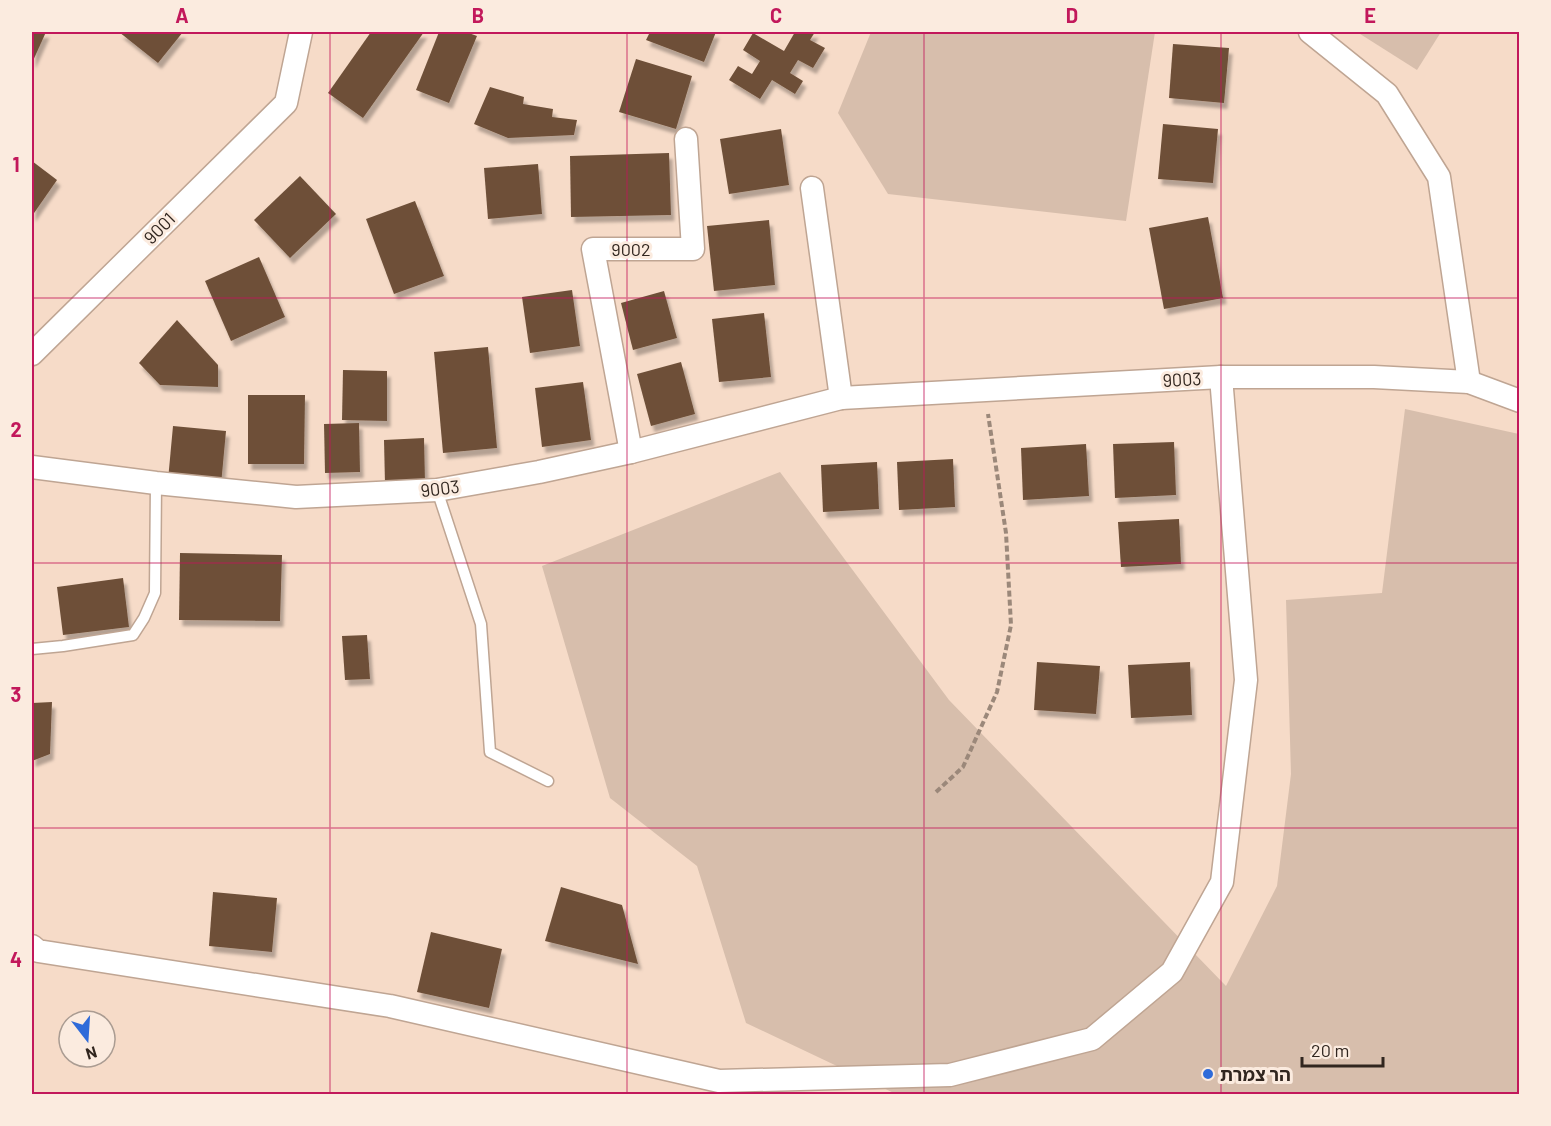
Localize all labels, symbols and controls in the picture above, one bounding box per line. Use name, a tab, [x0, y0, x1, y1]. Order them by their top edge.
text: A	[175, 3, 189, 27]
text: B	[472, 3, 484, 27]
text: C	[770, 3, 782, 27]
text: D	[1066, 3, 1078, 27]
text: E	[1364, 3, 1376, 27]
text: 1	[12, 152, 20, 176]
street label: 9001	[139, 208, 179, 248]
street label: 9002	[611, 238, 651, 260]
street label: 9003	[1162, 367, 1202, 391]
text: 2	[10, 417, 22, 441]
street label: 9003	[419, 475, 461, 501]
text: 3	[11, 682, 21, 706]
text: 4	[10, 947, 22, 971]
north arrow	[57, 1009, 117, 1069]
scale bar	[1302, 1030, 1383, 1068]
text: 20 m	[1311, 1039, 1349, 1061]
text: N	[84, 1043, 99, 1064]
place label: הר צמרת	[1220, 1063, 1291, 1085]
marker: הר צמרת	[1201, 1067, 1215, 1081]

